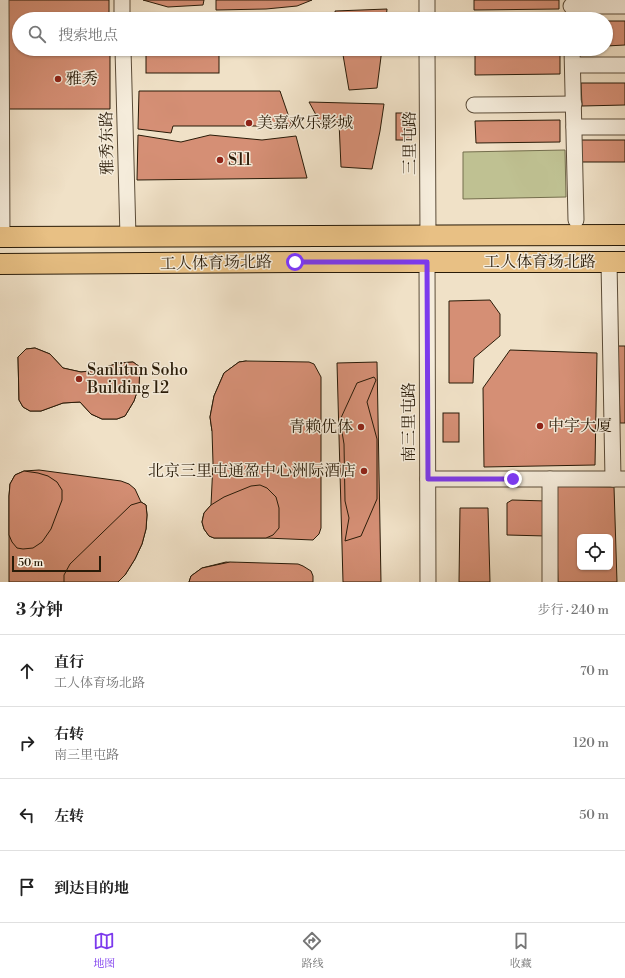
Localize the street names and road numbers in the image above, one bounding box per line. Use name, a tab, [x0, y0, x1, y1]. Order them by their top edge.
street label: 雅秀东路	[96, 111, 118, 175]
street label: 三里屯路	[400, 111, 420, 175]
street label: 工人体育场北路	[160, 252, 272, 274]
street label: 工人体育场北路	[484, 252, 596, 272]
street label: 南三里屯路	[399, 382, 419, 462]

